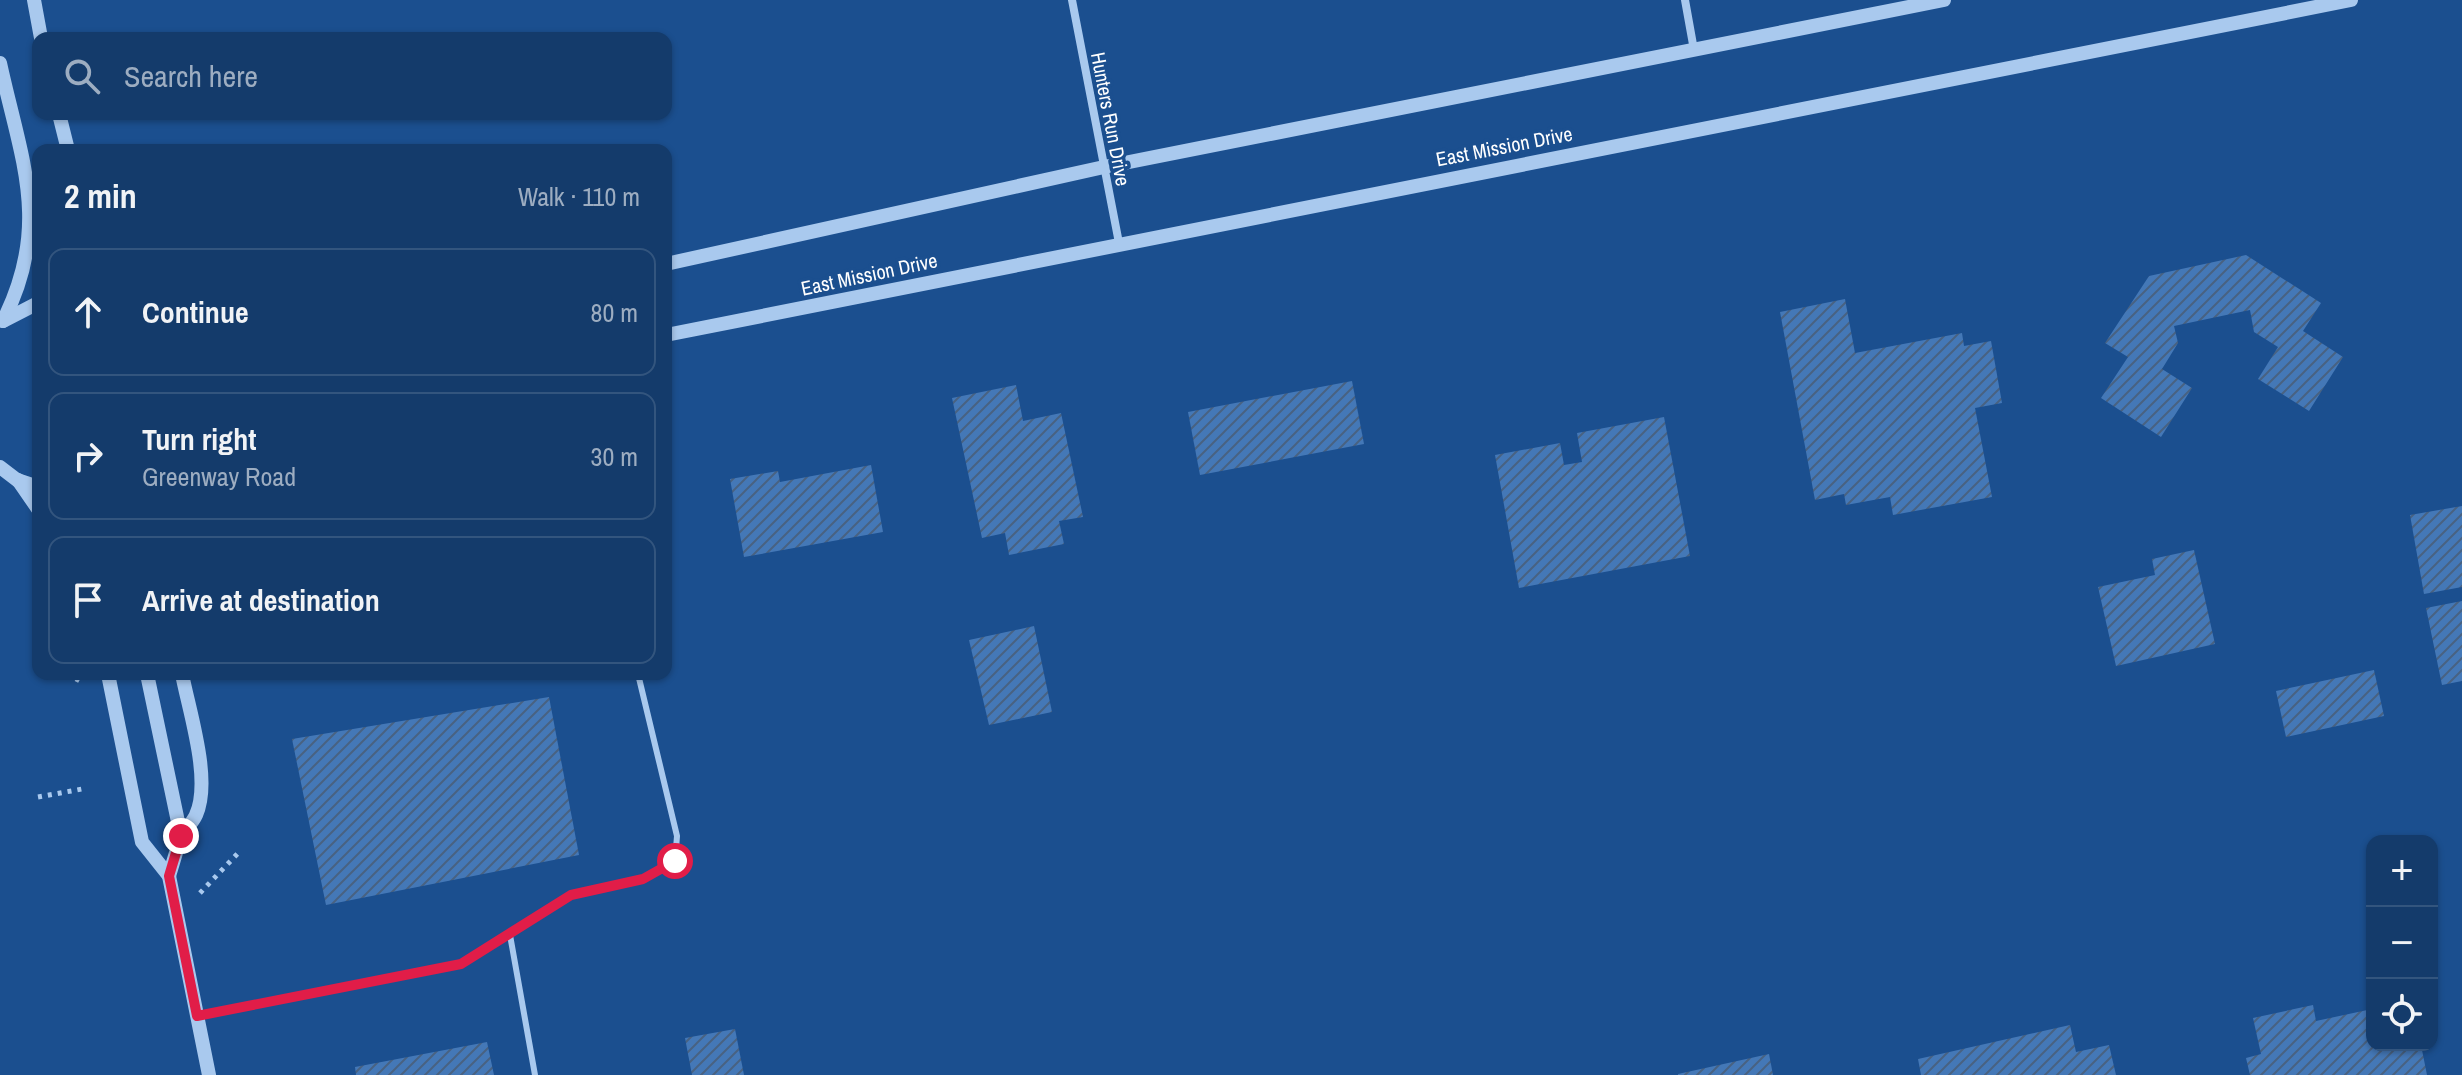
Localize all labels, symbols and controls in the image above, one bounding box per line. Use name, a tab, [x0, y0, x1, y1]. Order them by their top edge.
search box	[32, 32, 672, 120]
street label: Hunters Run Drive	[1085, 50, 1137, 188]
icon: search	[60, 54, 104, 98]
text: Search here	[124, 56, 258, 96]
street label: East Mission Drive	[1433, 120, 1575, 172]
text: 2 min	[64, 173, 137, 219]
text: Walk · 110 m	[518, 179, 640, 214]
street label: East Mission Drive	[798, 246, 940, 302]
icon: ahead	[66, 290, 110, 334]
text: Continue	[142, 292, 249, 332]
text: 80 m	[591, 295, 638, 330]
text: Turn right	[142, 419, 256, 459]
icon: right	[66, 434, 110, 478]
text: 30 m	[591, 439, 638, 474]
text: Greenway Road	[142, 459, 296, 494]
icon: arrive	[66, 578, 110, 622]
text: Arrive at destination	[142, 580, 380, 620]
route end	[163, 818, 199, 854]
map controls	[2366, 835, 2438, 1051]
button: +	[2366, 835, 2438, 907]
route start	[657, 843, 693, 879]
button: −	[2366, 907, 2438, 979]
button: locate	[2366, 979, 2438, 1051]

